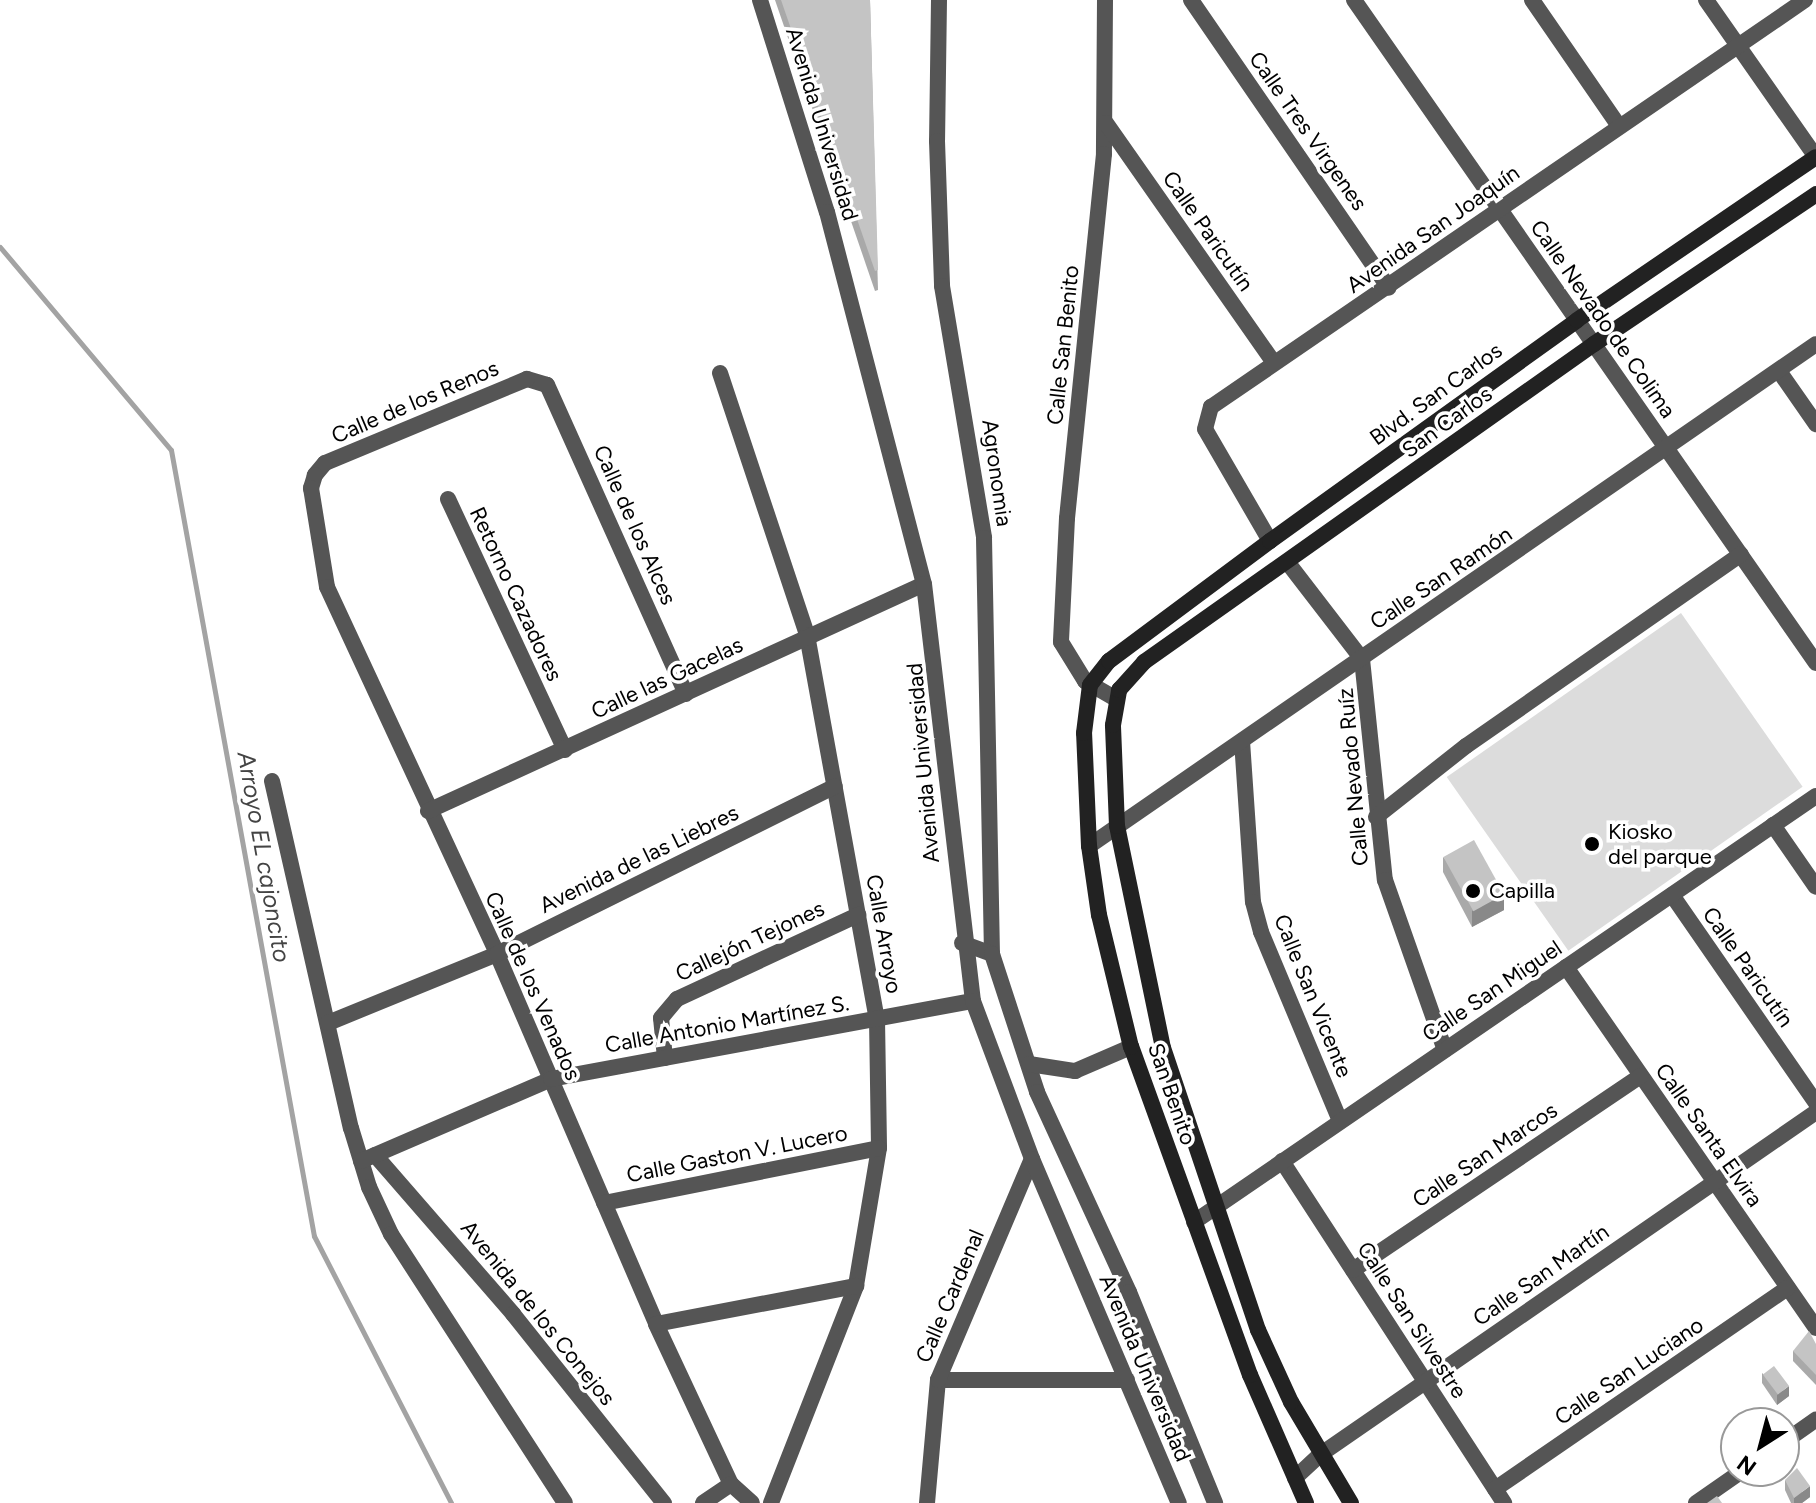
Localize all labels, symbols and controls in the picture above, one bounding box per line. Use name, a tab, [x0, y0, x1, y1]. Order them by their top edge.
street label: Avenida Universidad	[780, 24, 864, 224]
street label: Calle Tres Virgenes	[1243, 47, 1373, 215]
street label: Avenida San Joaquín	[1342, 159, 1524, 299]
street label: Calle Paricutín	[1157, 166, 1259, 296]
street label: Calle Nevado de Colima	[1525, 215, 1681, 423]
street label: Calle San Benito	[1041, 264, 1085, 426]
street label: Blvd. San Carlos	[1365, 337, 1507, 451]
street label: Calle de los Renos	[328, 355, 502, 449]
street label: San Carlos	[1397, 381, 1497, 463]
street label: Agronomia	[976, 418, 1018, 528]
street label: Calle de los Alces	[588, 441, 682, 609]
street label: Retorno Cazadores	[464, 503, 568, 685]
street label: Calle San Ramón	[1365, 521, 1517, 635]
street label: Calle las Gacelas	[587, 631, 747, 725]
street label: Avenida Universidad	[901, 662, 945, 864]
street label: Calle Nevado Ruíz	[1332, 687, 1374, 867]
water label: Arroyo EL cajoncito	[231, 749, 297, 965]
street label: Avenida de las Liebres	[535, 799, 743, 919]
place label: Kiosko del parque	[1608, 818, 1712, 870]
marker: Kiosko del parque	[1583, 835, 1601, 853]
street label: Calle Arroyo	[861, 872, 907, 996]
place label: Capilla	[1489, 878, 1555, 904]
marker: Capilla	[1464, 882, 1482, 900]
street label: Calle de los Venados	[480, 888, 586, 1084]
street label: Callejón Tejones	[671, 895, 829, 987]
street label: Calle Paricutín	[1697, 902, 1799, 1032]
street label: Calle San Vicente	[1268, 911, 1358, 1081]
street label: Calle San Miguel	[1417, 935, 1567, 1047]
street label: Calle Antonio Martínez S.	[603, 990, 851, 1058]
street label: San Benito	[1142, 1039, 1202, 1149]
street label: Calle Santa Elvira	[1650, 1058, 1768, 1212]
street label: Calle San Marcos	[1408, 1097, 1562, 1213]
street label: Calle Gaston V. Lucero	[624, 1120, 850, 1188]
street label: Avenida de los Conejos	[455, 1215, 621, 1411]
street label: Calle San Martín	[1468, 1218, 1614, 1332]
street label: Calle Cardenal	[910, 1226, 990, 1366]
street label: Calle San Silvestre	[1352, 1237, 1472, 1403]
street label: Avenida Universidad	[1094, 1270, 1196, 1466]
street label: Calle San Luciano	[1550, 1312, 1708, 1430]
north arrow	[1720, 1407, 1800, 1487]
text: N	[1732, 1449, 1762, 1481]

